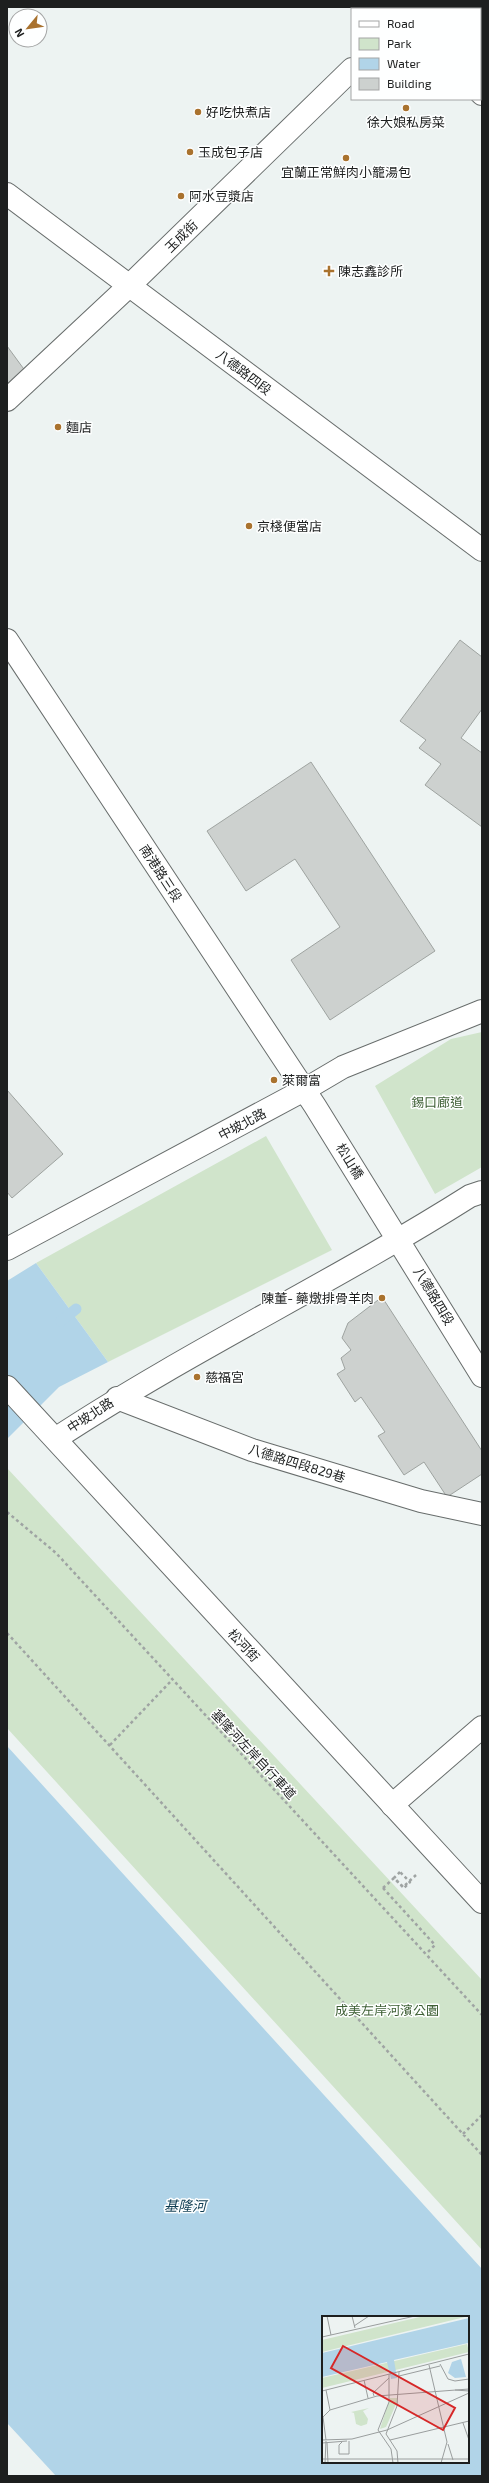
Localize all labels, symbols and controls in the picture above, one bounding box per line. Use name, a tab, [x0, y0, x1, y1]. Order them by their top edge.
north arrow	[8, 8, 48, 48]
legend	[351, 8, 481, 100]
text: Road	[387, 16, 415, 30]
text: N	[11, 26, 26, 40]
text: Park	[387, 36, 412, 50]
text: Water	[387, 56, 421, 70]
text: Building	[387, 76, 432, 90]
marker: 徐大娘私房菜	[401, 103, 411, 113]
place label: 好吃快煮店	[206, 104, 271, 120]
marker: 好吃快煮店	[193, 107, 203, 117]
place label: 徐大娘私房菜	[367, 114, 445, 130]
place label: 玉成包子店	[198, 144, 263, 160]
marker: 玉成包子店	[185, 147, 195, 157]
marker: 宜蘭正常鮮肉小籠湯包	[341, 153, 351, 163]
place label: 宜蘭正常鮮肉小籠湯包	[281, 164, 411, 180]
place label: 阿水豆漿店	[189, 188, 254, 204]
marker: 阿水豆漿店	[176, 191, 186, 201]
street label: 玉成街	[161, 217, 201, 255]
place label: 陳志鑫診所	[338, 263, 403, 279]
marker: 陳志鑫診所	[323, 265, 335, 277]
street label: 八德路四段	[213, 346, 275, 398]
place label: 麵店	[66, 419, 92, 435]
marker: 麵店	[53, 422, 63, 432]
place label: 京棧便當店	[257, 518, 322, 534]
marker: 京棧便當店	[244, 521, 254, 531]
street label: 南港路三段	[137, 841, 185, 905]
place label: 萊爾富	[282, 1072, 321, 1088]
marker: 萊爾富	[269, 1075, 279, 1085]
park label: 錫口廊道	[411, 1094, 463, 1110]
street label: 中坡北路	[215, 1105, 269, 1143]
street label: 松山橋	[333, 1140, 367, 1182]
street label: 八德路四段	[410, 1264, 458, 1328]
place label: 陳董- 藥燉排骨羊肉	[261, 1290, 374, 1306]
marker: 陳董- 藥燉排骨羊肉	[377, 1293, 387, 1303]
place label: 慈福宮	[205, 1369, 244, 1385]
marker: 慈福宮	[192, 1372, 202, 1382]
street label: 中坡北路	[64, 1394, 116, 1436]
street label: 八德路四段829巷	[247, 1441, 347, 1485]
street label: 松河街	[225, 1625, 263, 1665]
street label: 基隆河左岸自行車道	[208, 1706, 300, 1802]
park label: 成美左岸河濱公園	[335, 2002, 439, 2018]
water label: 基隆河	[164, 2197, 209, 2214]
inset map	[322, 2316, 469, 2463]

